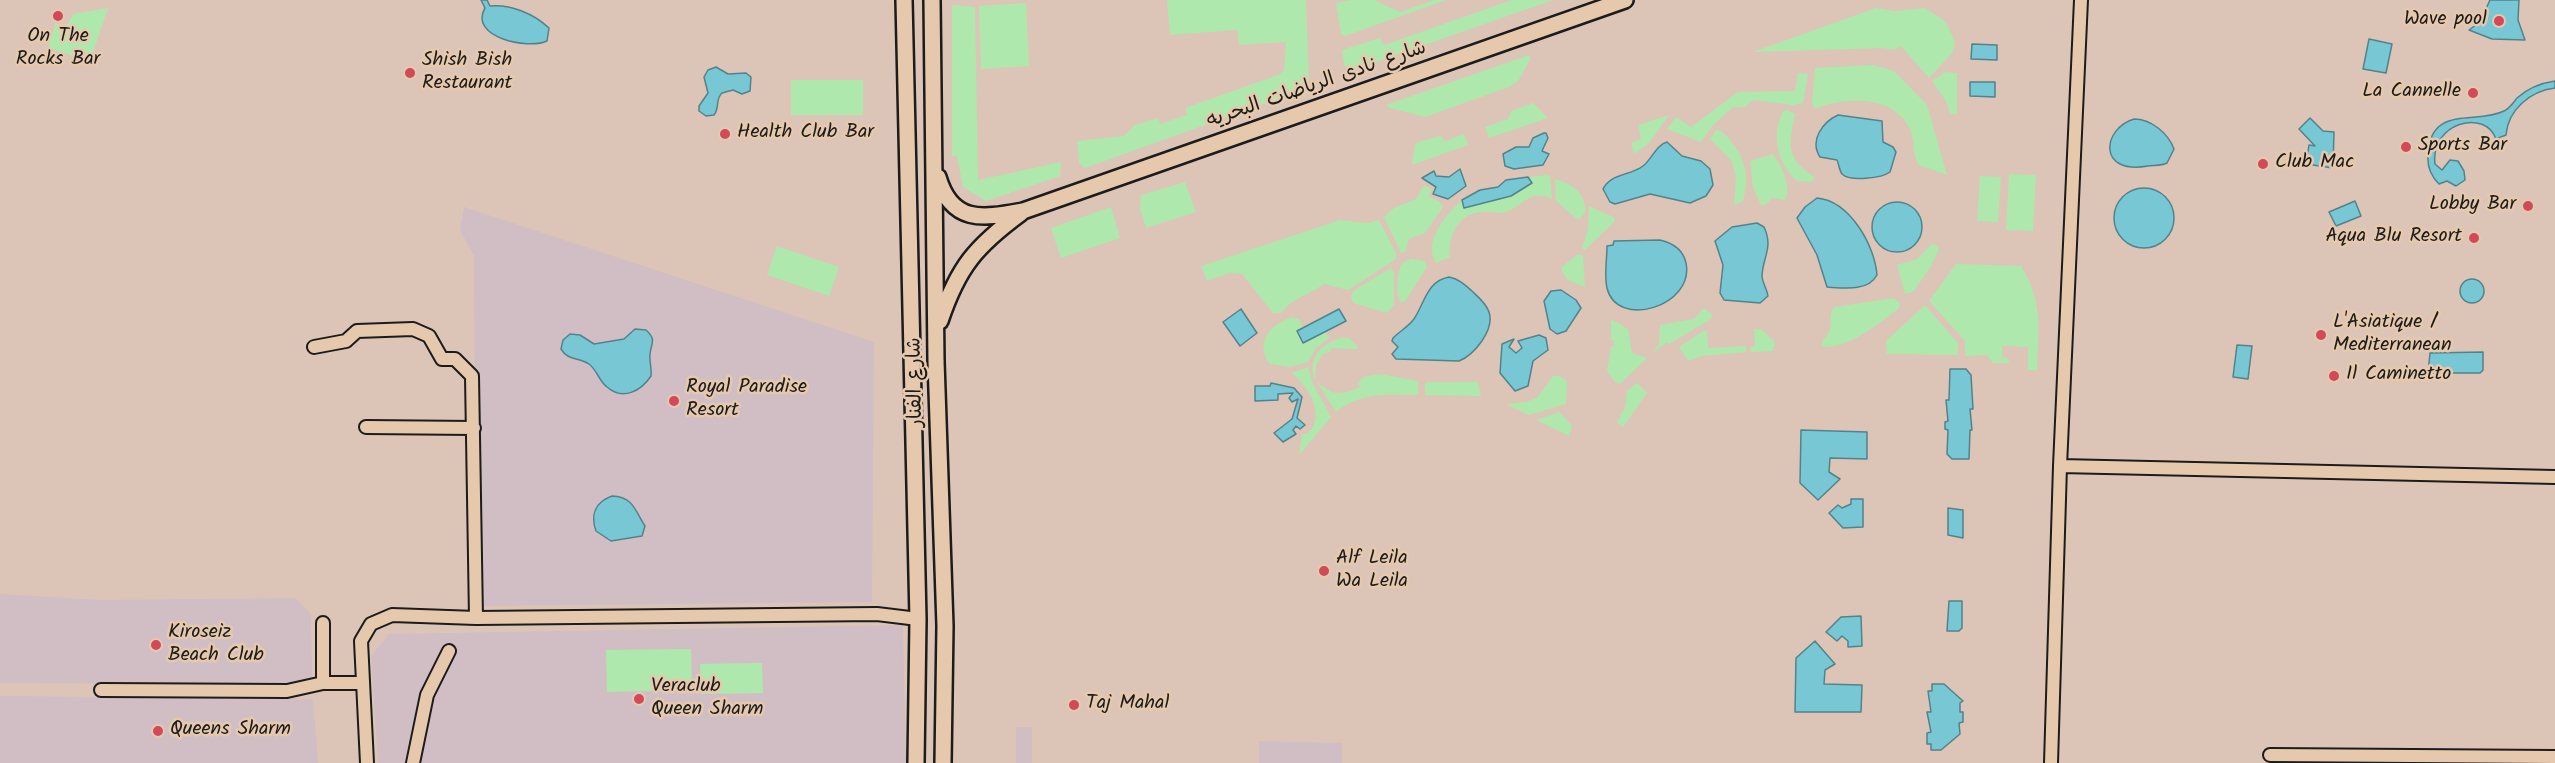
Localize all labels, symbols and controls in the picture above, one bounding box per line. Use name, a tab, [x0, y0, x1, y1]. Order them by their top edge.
marker: On The Rocks Bar	[51, 9, 65, 23]
place label: Wave pool	[2404, 9, 2487, 33]
marker: Wave pool	[2492, 14, 2506, 28]
place label: On The Rocks Bar	[16, 26, 100, 73]
street label: شارع نادى الرياضات البحريه	[1204, 37, 1430, 135]
place label: Shish Bish Restaurant	[422, 50, 512, 97]
marker: Shish Bish Restaurant	[403, 66, 417, 80]
place label: La Cannelle	[2362, 81, 2461, 105]
marker: La Cannelle	[2466, 86, 2480, 100]
place label: Health Club Bar	[737, 122, 874, 146]
marker: Health Club Bar	[718, 127, 732, 141]
place label: Sports Bar	[2418, 135, 2507, 159]
marker: Sports Bar	[2399, 140, 2413, 154]
place label: Club Mac	[2275, 152, 2354, 176]
marker: Club Mac	[2256, 157, 2270, 171]
place label: Lobby Bar	[2429, 194, 2516, 218]
marker: Lobby Bar	[2521, 199, 2535, 213]
place label: Aqua Blu Resort	[2325, 226, 2462, 250]
marker: Aqua Blu Resort	[2467, 231, 2481, 245]
place label: L'Asiatique / Mediterranean	[2333, 312, 2452, 359]
marker: L'Asiatique / Mediterranean	[2314, 328, 2328, 342]
street label: شارع الفنار	[904, 337, 930, 427]
place label: Il Caminetto	[2346, 364, 2451, 388]
marker: Il Caminetto	[2327, 369, 2341, 383]
place label: Royal Paradise Resort	[686, 377, 807, 424]
marker: Royal Paradise Resort	[667, 394, 681, 408]
place label: Alf Leila Wa Leila	[1336, 548, 1408, 595]
marker: Alf Leila Wa Leila	[1317, 564, 1331, 578]
place label: Kiroseiz Beach Club	[168, 622, 264, 669]
marker: Kiroseiz Beach Club	[149, 638, 163, 652]
place label: Veraclub Queen Sharm	[651, 676, 763, 723]
marker: Veraclub Queen Sharm	[632, 692, 646, 706]
place label: Taj Mahal	[1086, 693, 1169, 717]
marker: Taj Mahal	[1067, 698, 1081, 712]
place label: Queens Sharm	[170, 719, 291, 743]
marker: Queens Sharm	[151, 724, 165, 738]

